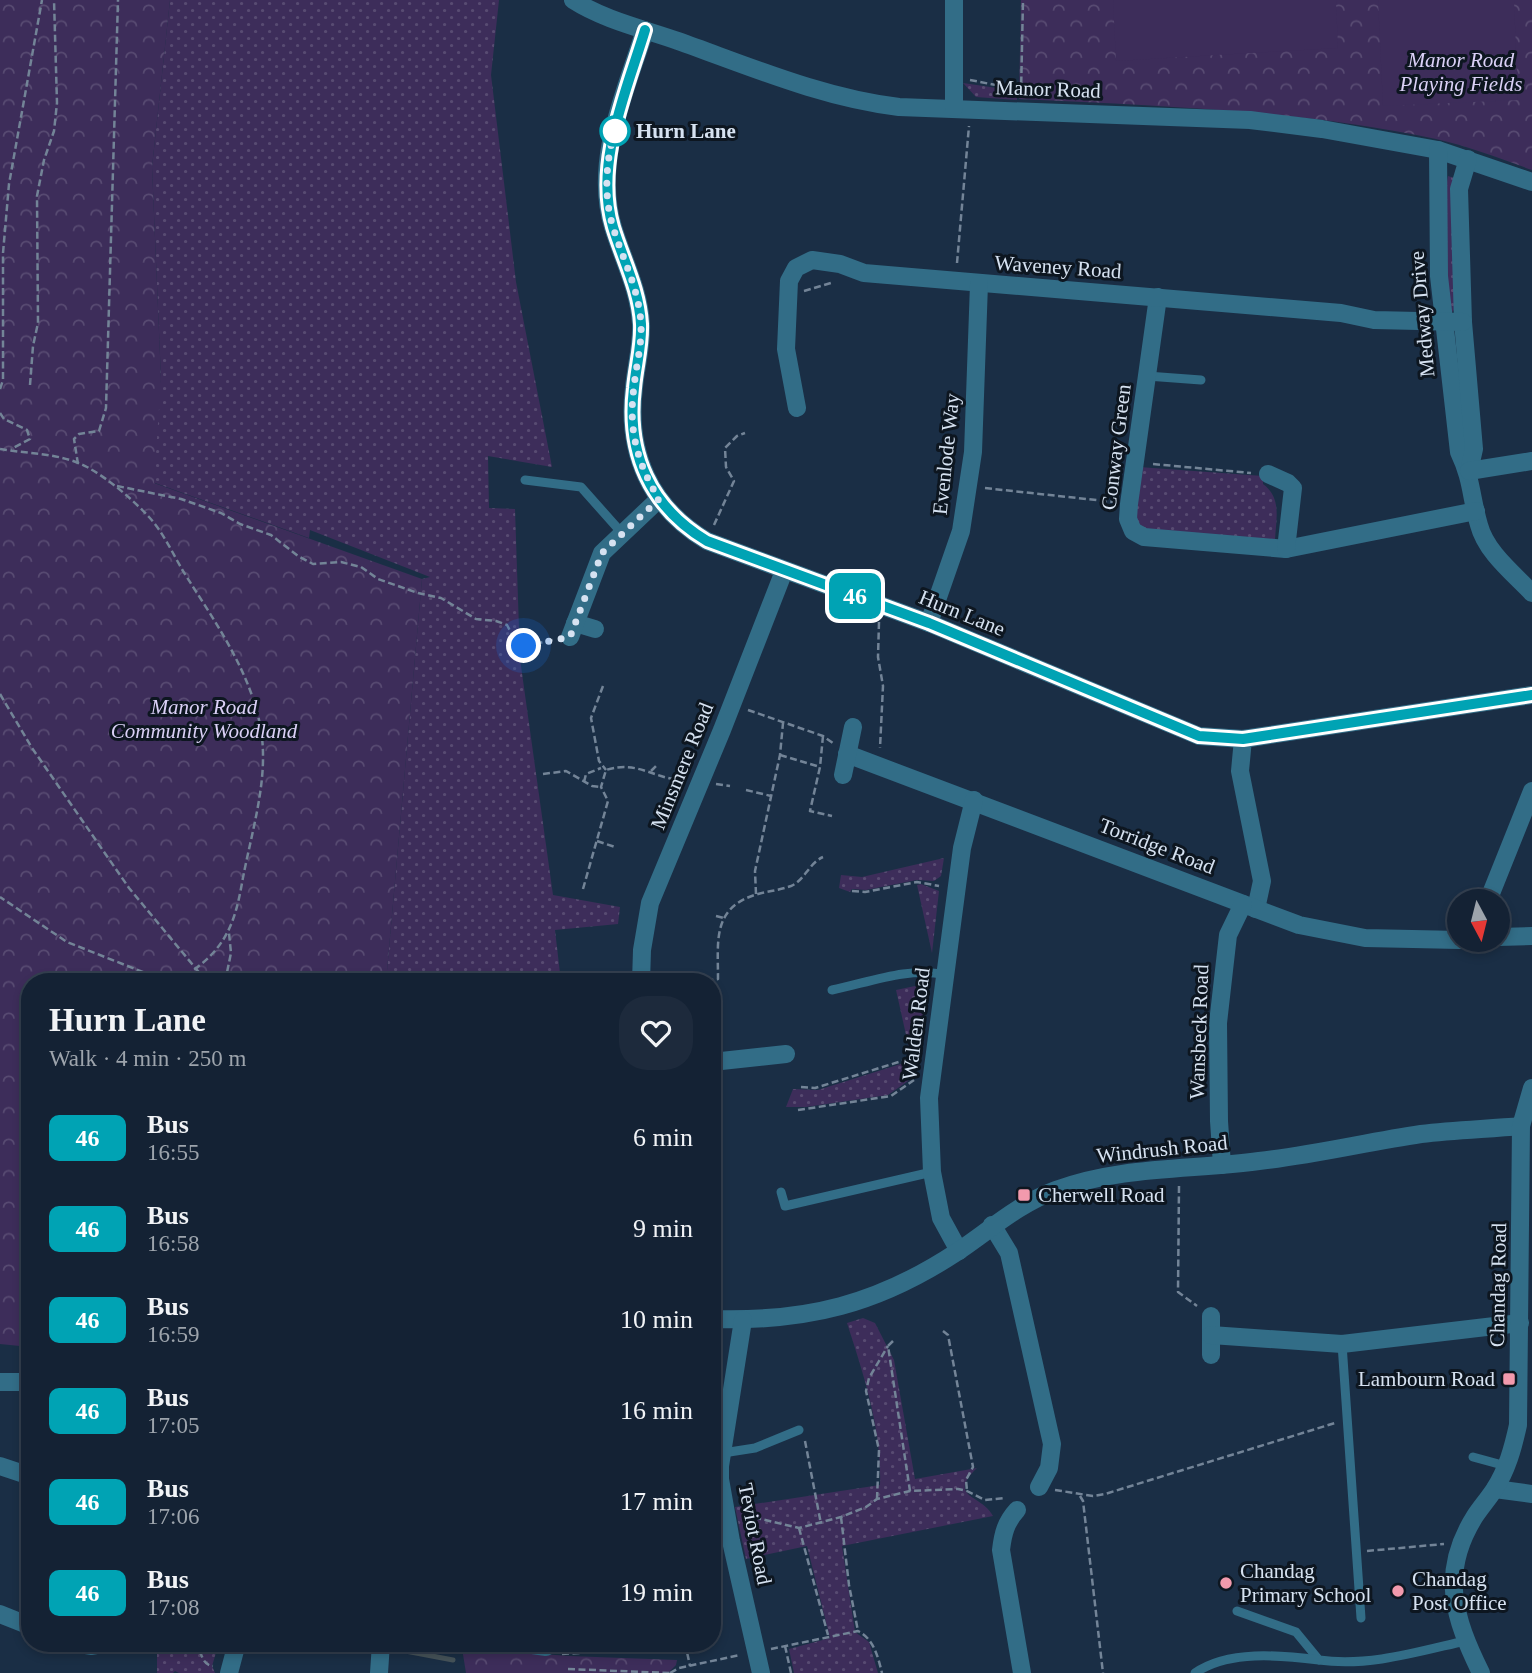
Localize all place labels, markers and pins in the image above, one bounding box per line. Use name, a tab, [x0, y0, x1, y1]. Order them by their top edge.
marker: Hurn Lane	[600, 116, 630, 146]
place label: Hurn Lane	[636, 119, 736, 143]
place label: Cherwell Road	[1038, 1183, 1165, 1207]
marker: Cherwell Road	[1016, 1187, 1032, 1203]
place label: Lambourn Road	[1358, 1367, 1495, 1391]
marker: Lambourn Road	[1501, 1371, 1517, 1387]
place label: Chandag Primary School	[1240, 1559, 1371, 1607]
place label: Chandag Post Office	[1412, 1567, 1507, 1615]
marker: Chandag Primary School	[1218, 1575, 1234, 1591]
marker: Chandag Post Office	[1390, 1583, 1406, 1599]

